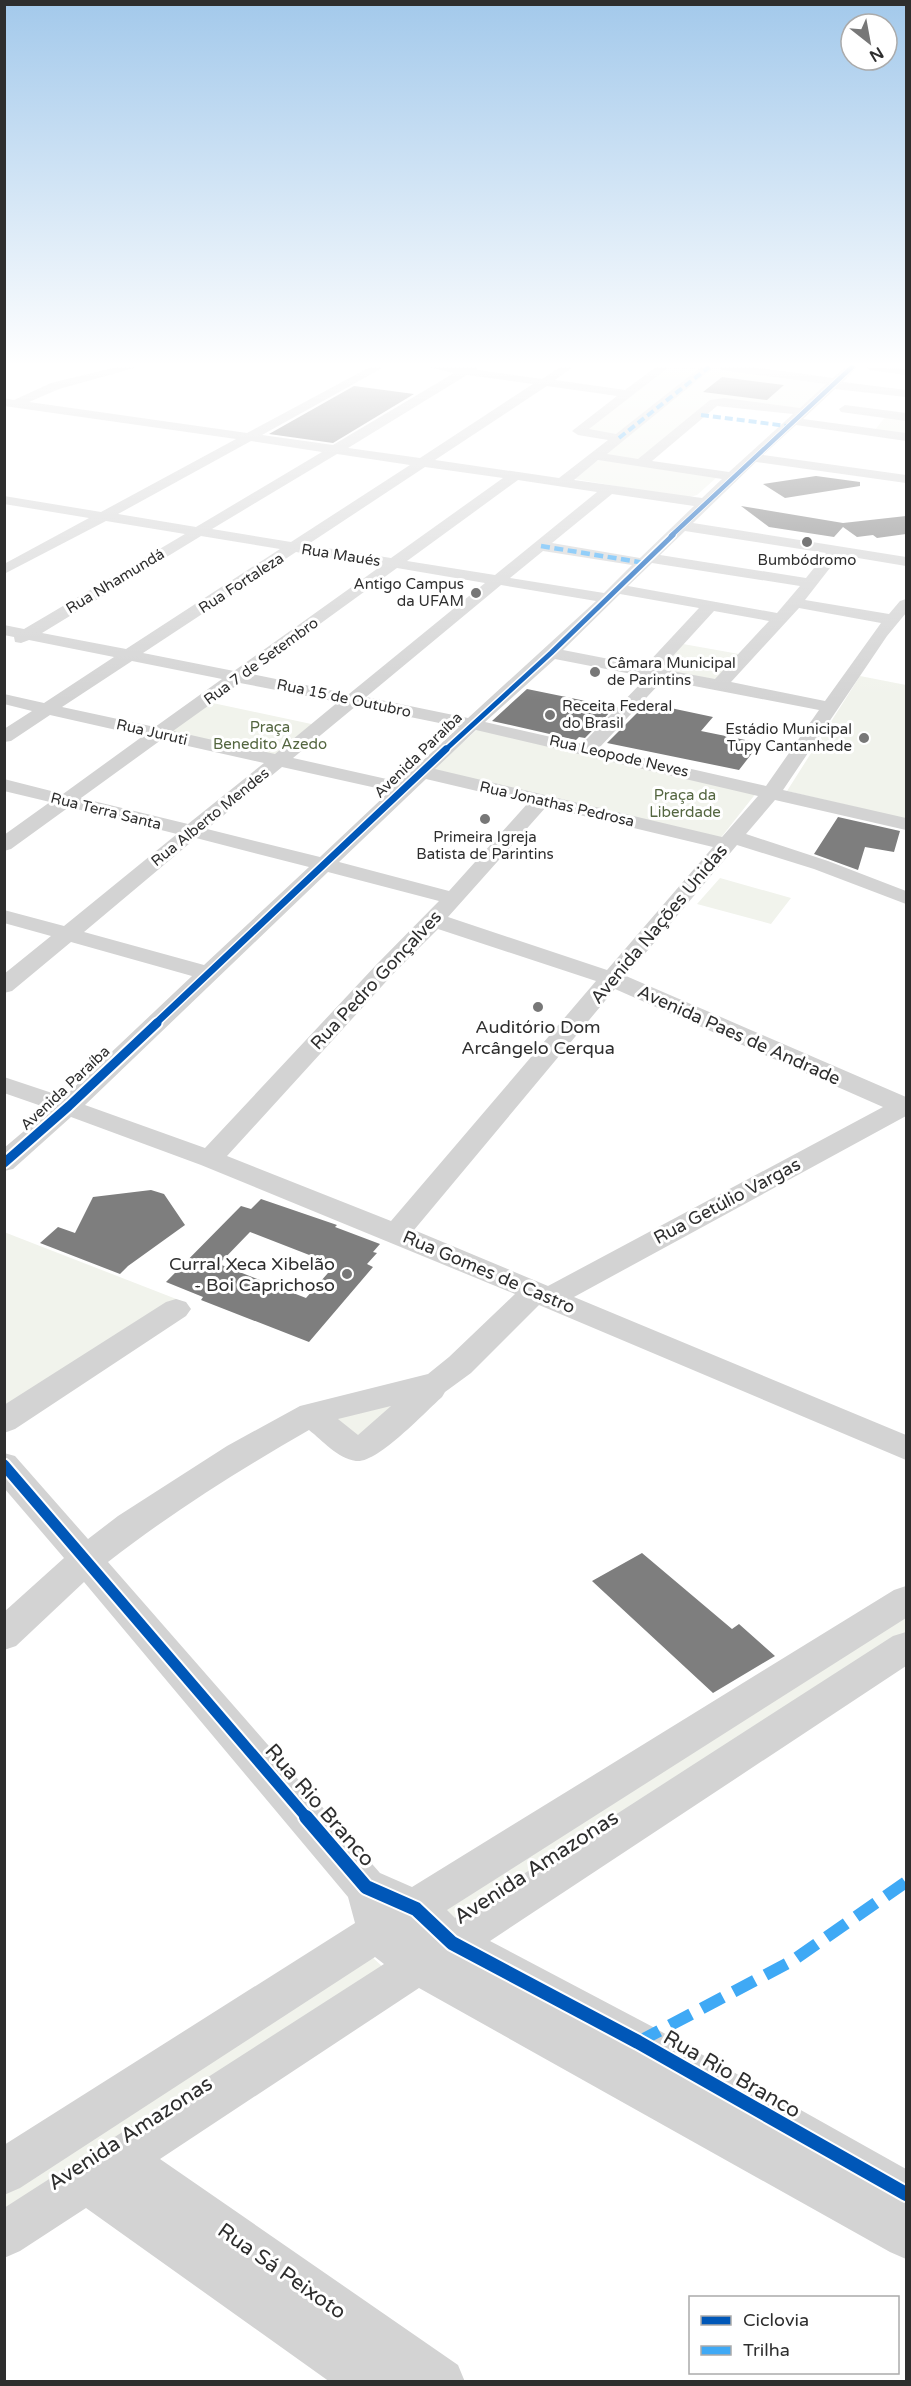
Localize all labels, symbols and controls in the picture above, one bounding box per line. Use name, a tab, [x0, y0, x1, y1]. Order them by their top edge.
north arrow	[839, 12, 899, 72]
text: N	[866, 42, 887, 66]
marker: Bumbódromo	[800, 535, 814, 549]
street label: Rua Maués	[300, 540, 382, 570]
street label: Rua Nhamundá	[63, 545, 167, 617]
street label: Rua Fortaleza	[195, 549, 287, 617]
place label: Bumbódromo	[758, 551, 856, 569]
place label: Antigo Campus da UFAM	[354, 575, 464, 610]
marker: Antigo Campus da UFAM	[469, 586, 483, 600]
street label: Rua 7 de Setembro	[200, 613, 322, 709]
place label: Câmara Municipal de Parintins	[607, 654, 736, 689]
marker: Câmara Municipal de Parintins	[588, 665, 602, 679]
street label: Rua 15 de Outubro	[275, 675, 413, 721]
place label: Receita Federal do Brasil	[562, 697, 672, 732]
street label: Avenida Paraíba	[370, 708, 466, 802]
marker: Receita Federal do Brasil	[543, 708, 557, 722]
street label: Rua Juruti	[115, 715, 189, 749]
park label: Praça Benedito Azedo	[213, 718, 327, 753]
place label: Estádio Municipal Tupy Cantanhede	[725, 720, 852, 755]
street label: Rua Leopode Neves	[547, 731, 691, 781]
marker: Estádio Municipal Tupy Cantanhede	[857, 731, 871, 745]
street label: Rua Alberto Mendes	[147, 764, 273, 870]
street label: Rua Jonathas Pedrosa	[478, 777, 636, 831]
park label: Praça da Liberdade	[649, 786, 721, 821]
street label: Rua Terra Santa	[49, 789, 163, 833]
marker: Primeira Igreja Batista de Parintins	[478, 812, 492, 826]
place label: Primeira Igreja Batista de Parintins	[416, 828, 554, 863]
street label: Avenida Nações Unidas	[586, 840, 732, 1008]
street label: Rua Pedro Gonçalves	[306, 906, 446, 1054]
street label: Avenida Paes de Andrade	[634, 980, 844, 1090]
marker: Auditório Dom Arcângelo Cerqua	[531, 1000, 545, 1014]
place label: Auditório Dom Arcângelo Cerqua	[461, 1016, 615, 1059]
street label: Avenida Paraíba	[17, 1042, 113, 1134]
street label: Rua Getúlio Vargas	[650, 1153, 804, 1249]
street label: Rua Gomes de Castro	[400, 1226, 579, 1318]
place label: Curral Xeca Xibelão - Boi Caprichoso	[169, 1253, 335, 1296]
marker: Curral Xeca Xibelão - Boi Caprichoso	[340, 1267, 354, 1281]
street label: Rua Rio Branco	[260, 1739, 380, 1872]
street label: Avenida Amazonas	[449, 1805, 623, 1930]
street label: Rua Rio Branco	[659, 2025, 805, 2124]
street label: Avenida Amazonas	[43, 2071, 217, 2196]
street label: Rua Sá Peixoto	[213, 2218, 351, 2325]
legend	[689, 2296, 899, 2374]
text: Ciclovia	[743, 2309, 809, 2331]
text: Trilha	[743, 2339, 790, 2361]

